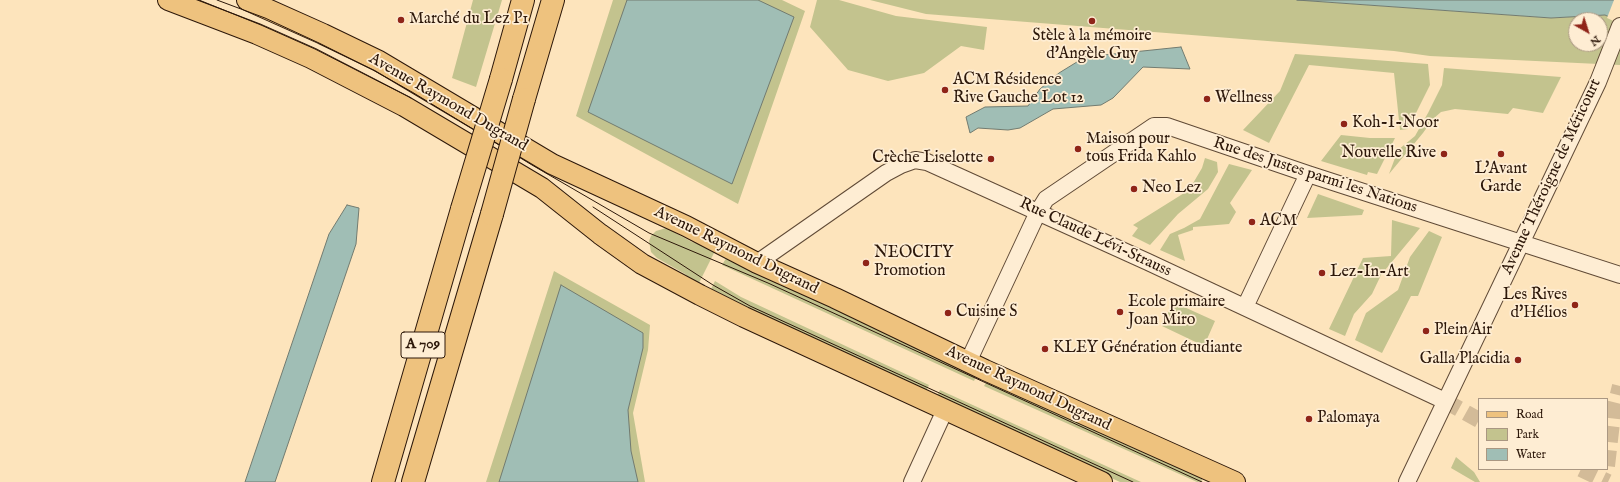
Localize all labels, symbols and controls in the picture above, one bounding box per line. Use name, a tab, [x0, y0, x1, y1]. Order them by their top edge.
place label: Marché du Lez P1	[409, 10, 528, 30]
north arrow	[1568, 12, 1608, 52]
marker: Marché du Lez P1	[396, 15, 406, 25]
marker: Stèle à la mémoire d'Angèle Guy	[1087, 16, 1097, 26]
place label: Stèle à la mémoire d'Angèle Guy	[1032, 27, 1152, 65]
text: N	[1587, 32, 1603, 49]
street label: Avenue Raymond Dugrand	[365, 50, 531, 156]
place label: ACM Résidence Rive Gauche Lot 12	[953, 71, 1084, 109]
street label: Avenue Théroigne de Méricourt	[1498, 76, 1606, 278]
marker: ACM Résidence Rive Gauche Lot 12	[940, 85, 950, 95]
place label: Wellness	[1215, 89, 1273, 109]
marker: Wellness	[1202, 94, 1212, 104]
place label: Koh-I-Noor	[1352, 114, 1439, 134]
marker: Koh-I-Noor	[1339, 119, 1349, 129]
place label: Maison pour tous Frida Kahlo	[1086, 130, 1196, 168]
street label: Rue des Justes parmi les Nations	[1211, 134, 1419, 218]
marker: Maison pour tous Frida Kahlo	[1073, 144, 1083, 154]
place label: Nouvelle Rive	[1341, 144, 1436, 164]
place label: Crèche Liselotte	[872, 149, 983, 169]
marker: Nouvelle Rive	[1439, 149, 1449, 159]
marker: L'Avant Garde	[1496, 149, 1506, 159]
marker: Crèche Liselotte	[986, 154, 996, 164]
place label: L'Avant Garde	[1475, 160, 1527, 198]
place label: Neo Lez	[1142, 179, 1201, 199]
marker: Neo Lez	[1129, 184, 1139, 194]
street label: Rue Claude Lévi-Strauss	[1016, 194, 1174, 282]
street label: Avenue Raymond Dugrand	[651, 203, 821, 299]
place label: ACM	[1260, 212, 1297, 232]
marker: ACM	[1247, 217, 1257, 227]
place label: NEOCITY Promotion	[874, 244, 953, 282]
marker: NEOCITY Promotion	[861, 258, 871, 268]
place label: Lez-In-Art	[1330, 263, 1409, 283]
marker: Lez-In-Art	[1317, 268, 1327, 278]
place label: Les Rives d'Hélios	[1503, 286, 1567, 324]
place label: Ecole primaire Joan Miro	[1128, 293, 1225, 331]
marker: Les Rives d'Hélios	[1570, 300, 1580, 310]
place label: Cuisine S	[956, 303, 1017, 323]
marker: Ecole primaire Joan Miro	[1115, 307, 1125, 317]
marker: Cuisine S	[943, 308, 953, 318]
place label: Plein Air	[1434, 321, 1492, 341]
marker: Plein Air	[1421, 326, 1431, 336]
road number: A 709	[401, 332, 445, 358]
place label: KLEY Génération étudiante	[1053, 339, 1242, 359]
street label: Avenue Raymond Dugrand	[942, 342, 1114, 436]
marker: KLEY Génération étudiante	[1040, 344, 1050, 354]
place label: Galla Placidia	[1420, 350, 1510, 370]
marker: Galla Placidia	[1513, 355, 1523, 365]
legend	[1478, 398, 1608, 470]
text: Road	[1516, 407, 1543, 422]
place label: Palomaya	[1317, 409, 1380, 429]
marker: Palomaya	[1304, 414, 1314, 424]
text: Park	[1516, 427, 1539, 442]
text: Water	[1516, 447, 1546, 462]

